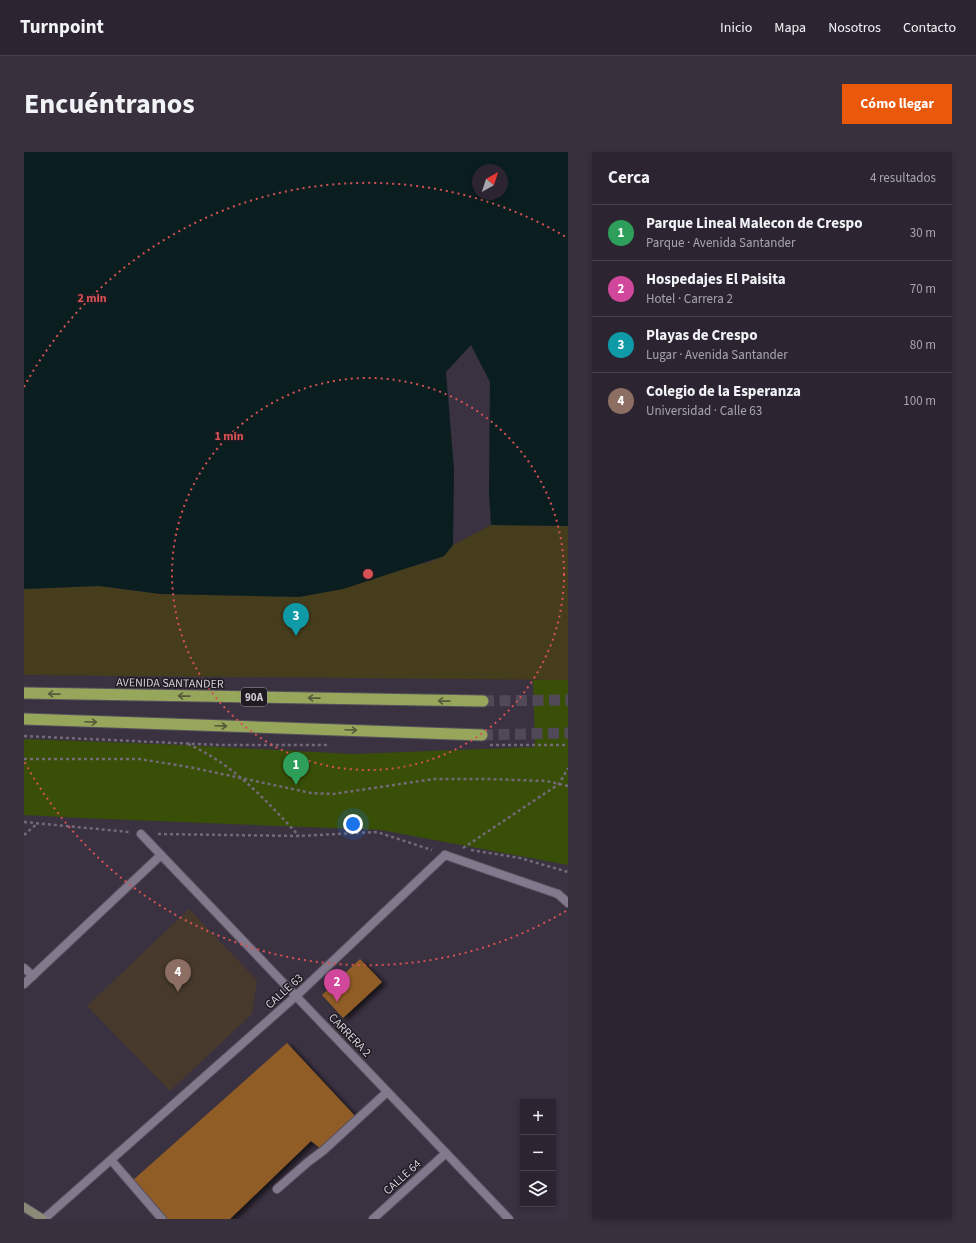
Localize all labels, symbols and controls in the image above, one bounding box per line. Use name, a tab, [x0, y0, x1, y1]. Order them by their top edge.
text: Turnpoint	[20, 14, 104, 41]
text: Inicio	[720, 18, 752, 38]
text: Mapa	[774, 18, 806, 38]
text: Nosotros	[828, 18, 881, 38]
text: Contacto	[903, 18, 956, 38]
text: Encuéntranos	[24, 84, 195, 124]
button: Cómo llegar	[842, 84, 952, 124]
north arrow	[472, 164, 508, 200]
text: Cerca	[608, 166, 650, 190]
text: 4 resultados	[870, 169, 936, 187]
text: Parque Lineal Malecon de Crespo	[646, 213, 863, 234]
text: 1	[618, 224, 624, 242]
text: 30 m	[910, 224, 936, 242]
text: Parque · Avenida Santander	[646, 234, 796, 252]
text: Hospedajes El Paisita	[646, 269, 786, 290]
text: 2	[618, 280, 624, 298]
text: 70 m	[910, 280, 936, 298]
text: 2 min	[77, 290, 107, 307]
text: Hotel · Carrera 2	[646, 290, 733, 308]
text: Playas de Crespo	[646, 325, 757, 346]
text: 3	[618, 336, 624, 354]
text: 80 m	[910, 336, 936, 354]
text: Lugar · Avenida Santander	[646, 346, 788, 364]
text: Colegio de la Esperanza	[646, 381, 801, 402]
text: 4	[618, 392, 624, 410]
text: 100 m	[903, 392, 936, 410]
text: Universidad · Calle 63	[646, 402, 762, 420]
text: 1 min	[214, 428, 244, 445]
centre of rings	[361, 567, 375, 581]
pin: 3	[283, 603, 309, 636]
street label: AVENIDA SANTANDER	[116, 674, 224, 693]
road number: 90A	[241, 688, 267, 706]
one-way arrow	[48, 690, 61, 697]
one-way arrow	[178, 692, 191, 700]
one-way arrow	[308, 694, 321, 702]
one-way arrow	[438, 697, 451, 704]
one-way arrow	[84, 718, 97, 725]
one-way arrow	[214, 722, 227, 730]
one-way arrow	[344, 727, 357, 734]
pin: 1	[283, 752, 309, 785]
your location	[343, 814, 363, 834]
pin: 4	[165, 959, 191, 992]
pin: 2	[324, 969, 350, 1002]
street label: CALLE 63	[262, 970, 307, 1013]
street label: CARRERA 2	[324, 1010, 375, 1061]
map controls	[520, 1099, 556, 1207]
button: +	[520, 1099, 556, 1135]
button: −	[520, 1135, 556, 1171]
street label: CALLE 64	[380, 1156, 425, 1199]
button: layers	[520, 1171, 556, 1207]

